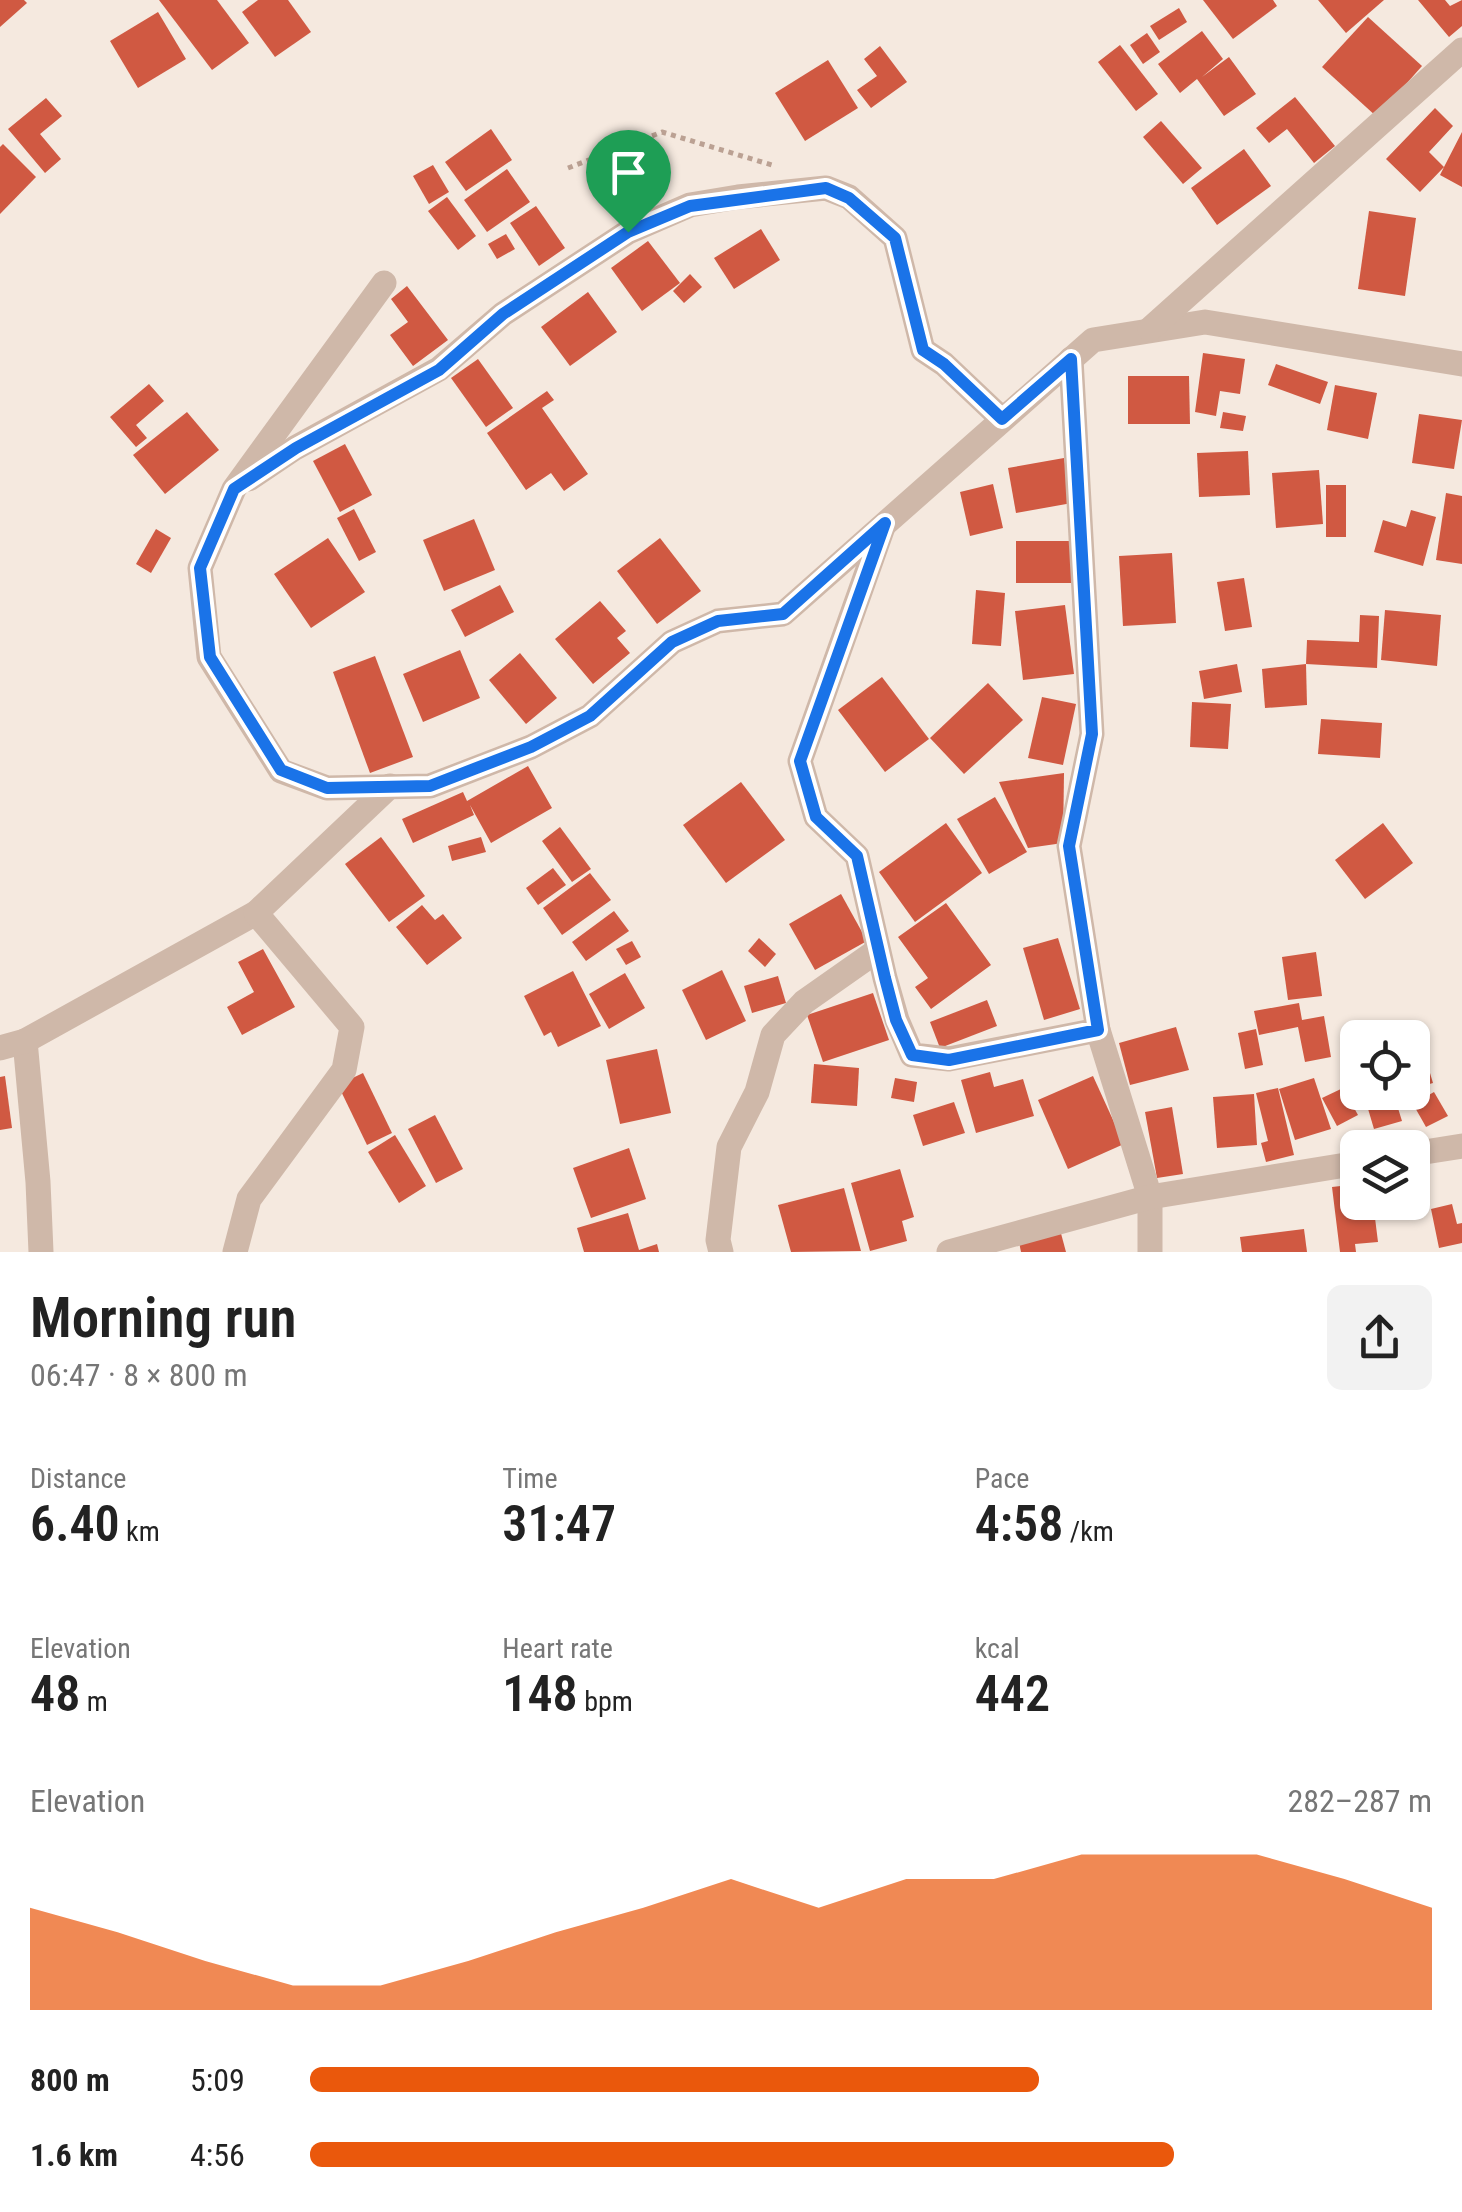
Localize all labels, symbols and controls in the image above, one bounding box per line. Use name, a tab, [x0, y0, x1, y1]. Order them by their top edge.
pin	[586, 130, 671, 233]
icon: arrive	[601, 145, 656, 200]
map controls	[1340, 1020, 1430, 1220]
button: locate	[1340, 1020, 1430, 1110]
button: layers	[1340, 1130, 1430, 1220]
button: share	[1327, 1285, 1432, 1390]
text: Morning run	[30, 1286, 296, 1350]
text: 06:47 · 8 × 800 m	[30, 1356, 248, 1394]
text: Distance	[30, 1462, 127, 1495]
text: Time	[502, 1462, 558, 1495]
text: Pace	[975, 1462, 1030, 1495]
text: 6.40	[30, 1495, 120, 1553]
text: 31:47	[502, 1495, 616, 1553]
text: 4:58	[975, 1495, 1063, 1553]
text: km	[120, 1515, 160, 1548]
text: /km	[1063, 1515, 1114, 1548]
text: Elevation	[30, 1632, 131, 1665]
text: Heart rate	[502, 1632, 613, 1665]
text: kcal	[975, 1632, 1020, 1665]
text: 48	[30, 1665, 80, 1723]
text: 148	[502, 1665, 578, 1723]
text: 442	[975, 1665, 1050, 1723]
text: m	[80, 1685, 108, 1718]
text: bpm	[578, 1685, 633, 1718]
text: Elevation	[30, 1782, 145, 1820]
text: 282–287 m	[1287, 1782, 1432, 1820]
text: 800 m	[30, 2061, 110, 2099]
text: 5:09	[190, 2061, 245, 2099]
text: 1.6 km	[30, 2136, 118, 2174]
text: 4:56	[190, 2136, 245, 2174]

